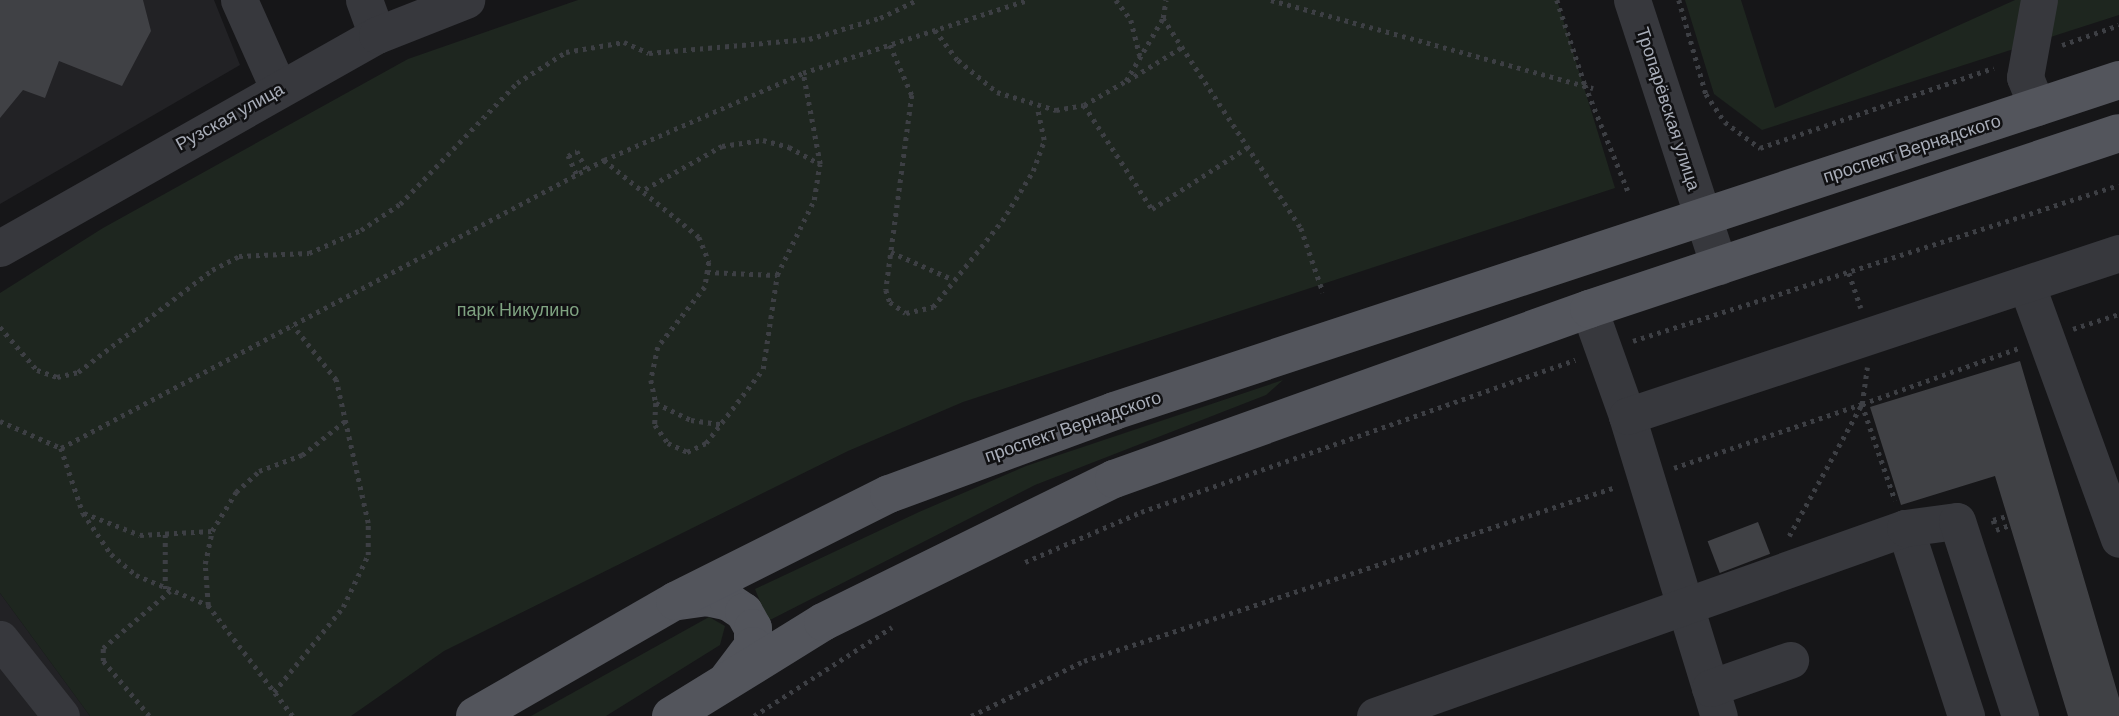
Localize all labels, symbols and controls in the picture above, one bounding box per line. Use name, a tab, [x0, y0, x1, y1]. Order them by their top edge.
street label: Тропарёвская улица	[1631, 25, 1705, 193]
street label: Рузская улица	[172, 78, 288, 156]
street label: проспект Вернадского	[1821, 110, 2003, 188]
park label: парк Никулино	[457, 299, 579, 321]
street label: проспект Вернадского	[982, 387, 1164, 467]

